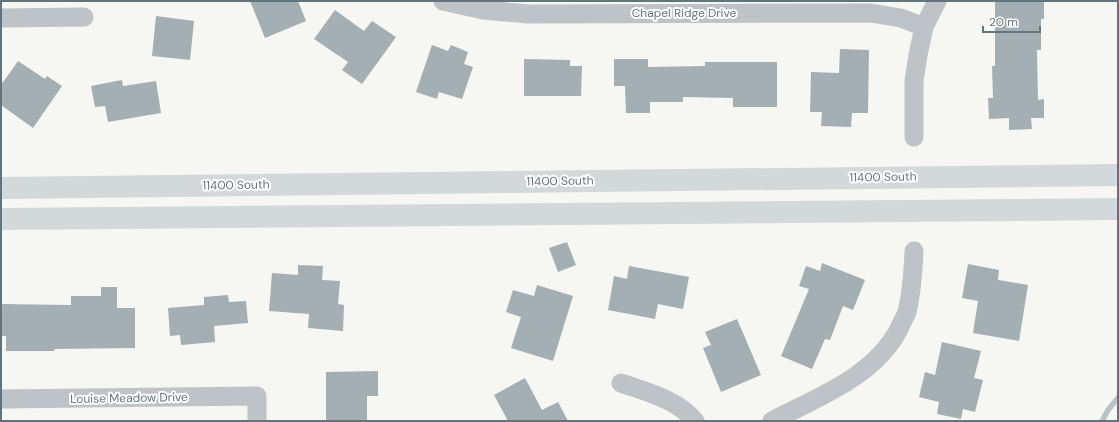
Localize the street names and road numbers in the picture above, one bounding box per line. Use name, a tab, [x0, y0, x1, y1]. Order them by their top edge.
street label: Chapel Ridge Drive	[632, 5, 736, 21]
street label: 11400 South	[849, 168, 917, 186]
street label: 11400 South	[526, 172, 594, 190]
street label: 11400 South	[202, 176, 270, 194]
street label: Louise Meadow Drive	[70, 389, 188, 407]

